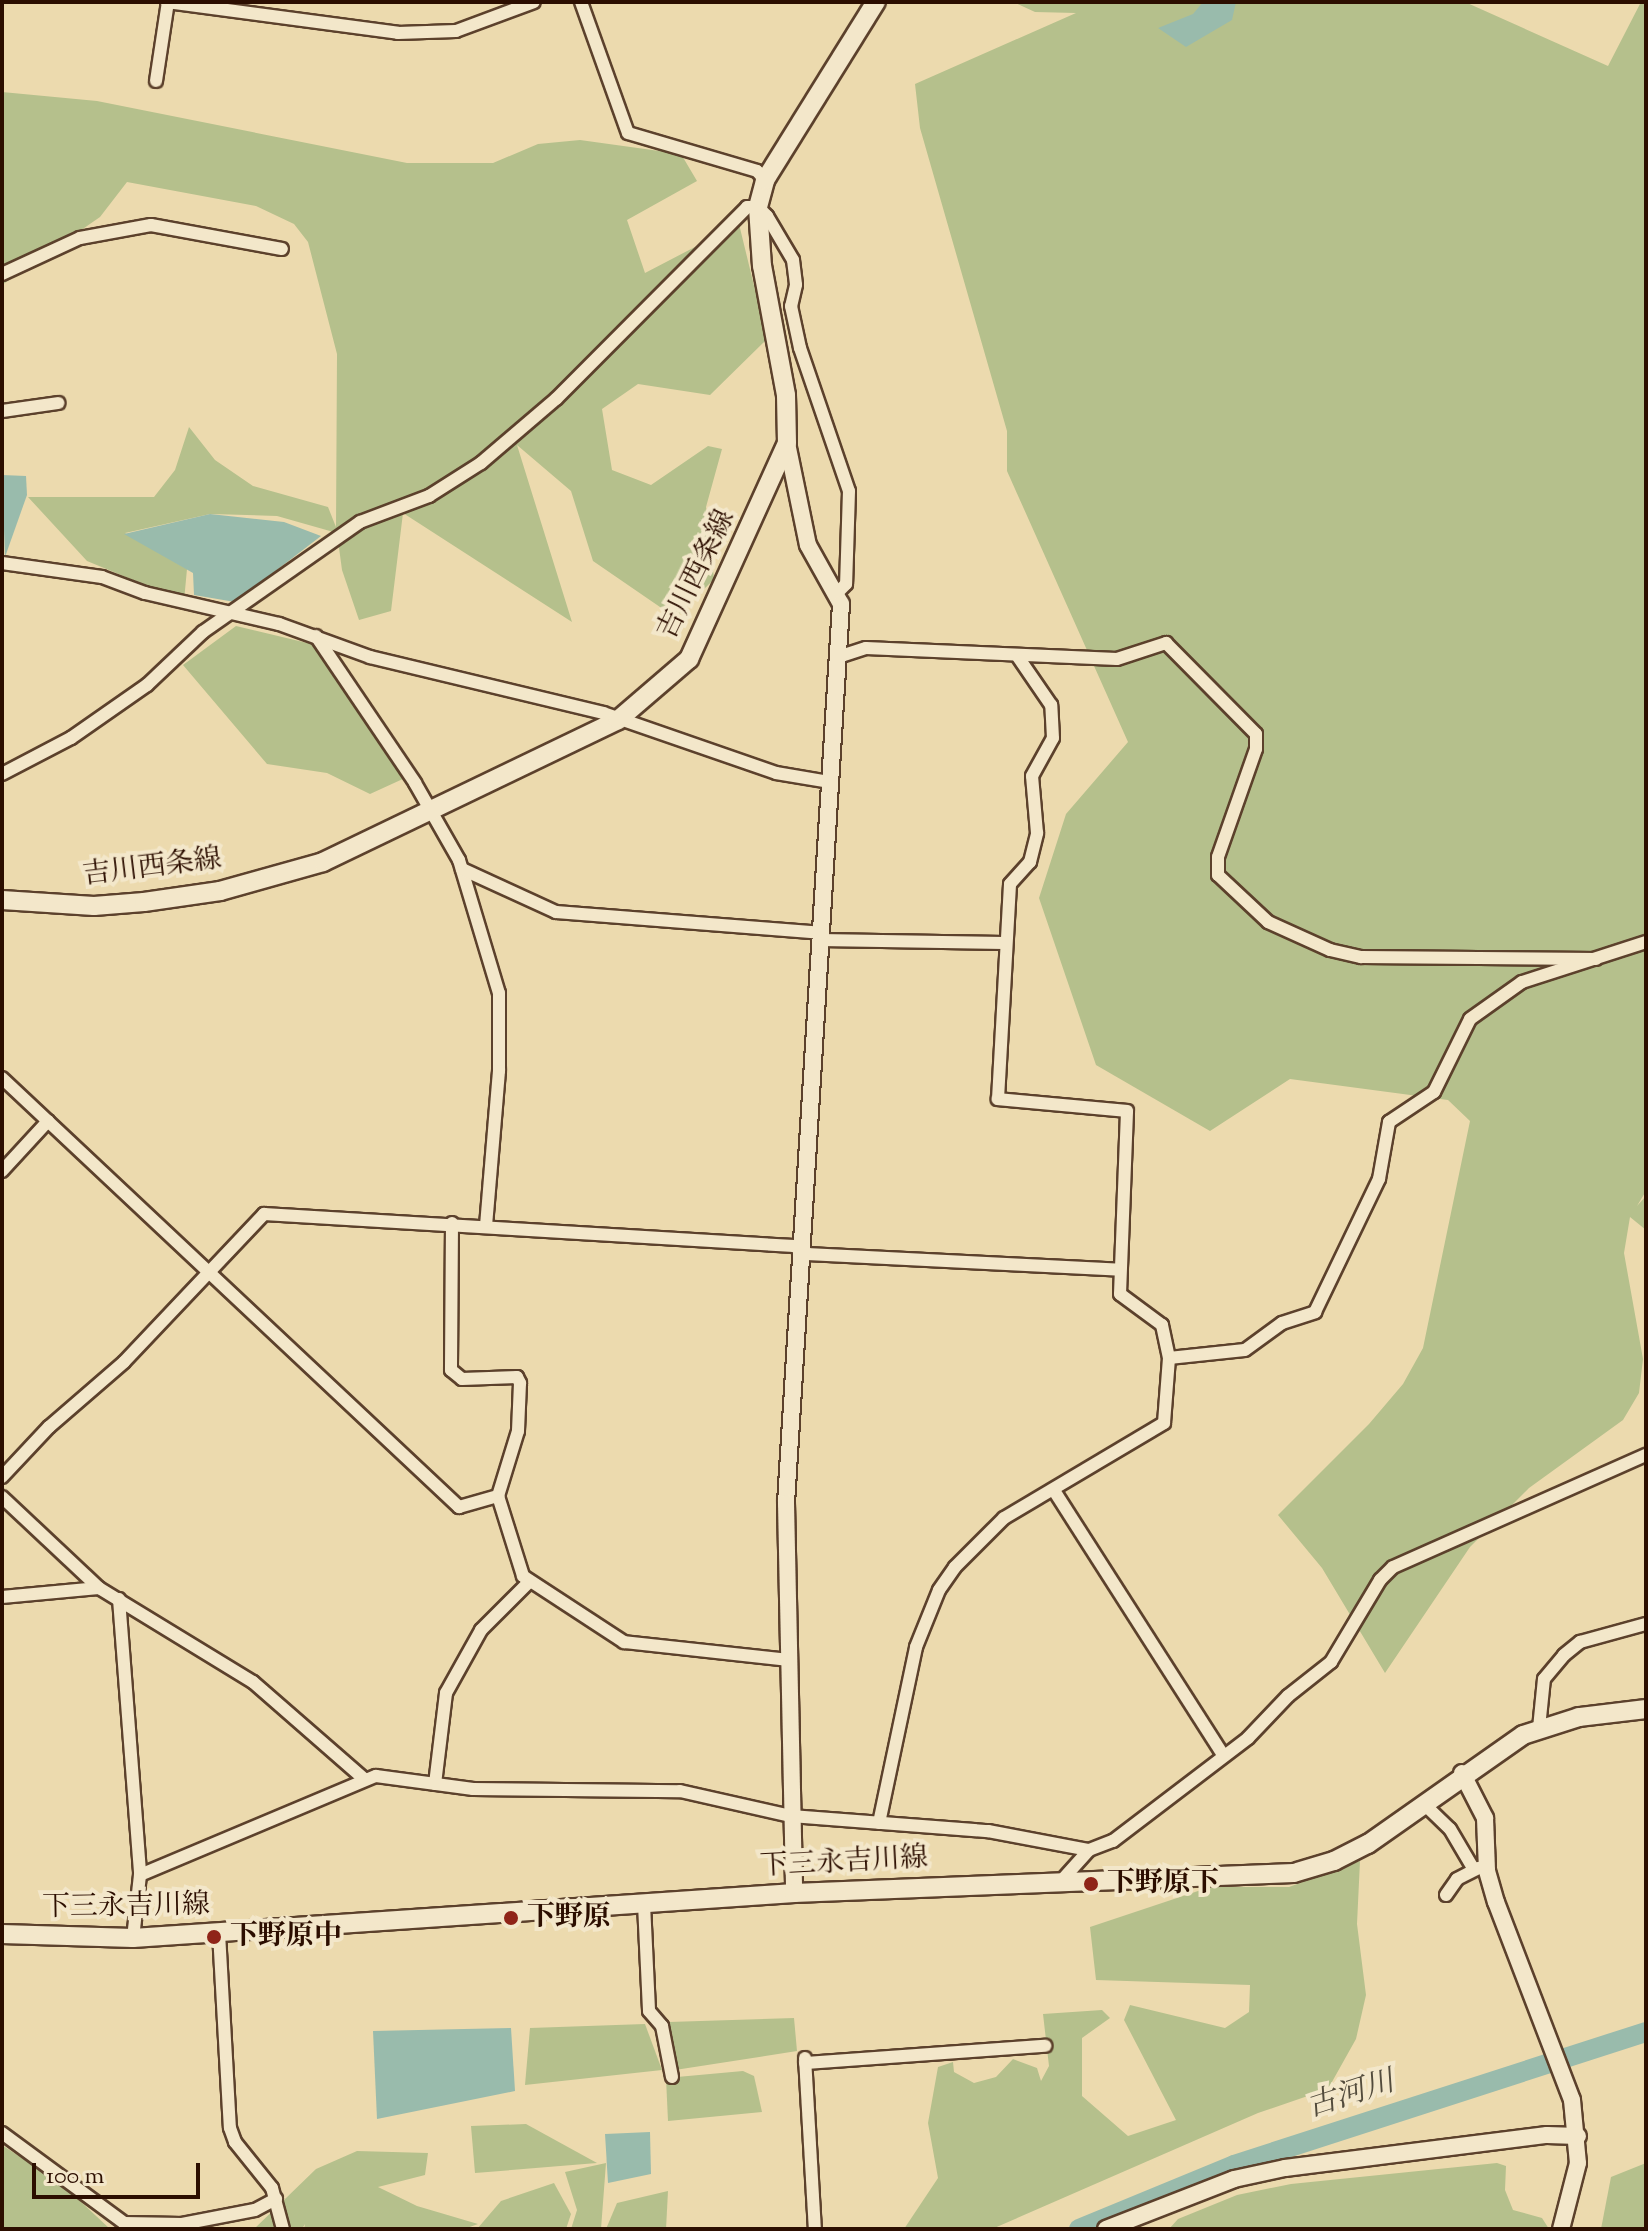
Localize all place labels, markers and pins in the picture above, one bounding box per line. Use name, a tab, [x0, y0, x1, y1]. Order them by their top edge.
place label: 下野原下	[1107, 1867, 1219, 1901]
marker: 下野原下	[1082, 1875, 1100, 1893]
place label: 下野原	[527, 1901, 611, 1935]
marker: 下野原	[502, 1909, 520, 1927]
place label: 下野原中	[230, 1920, 342, 1954]
marker: 下野原中	[205, 1928, 223, 1946]

